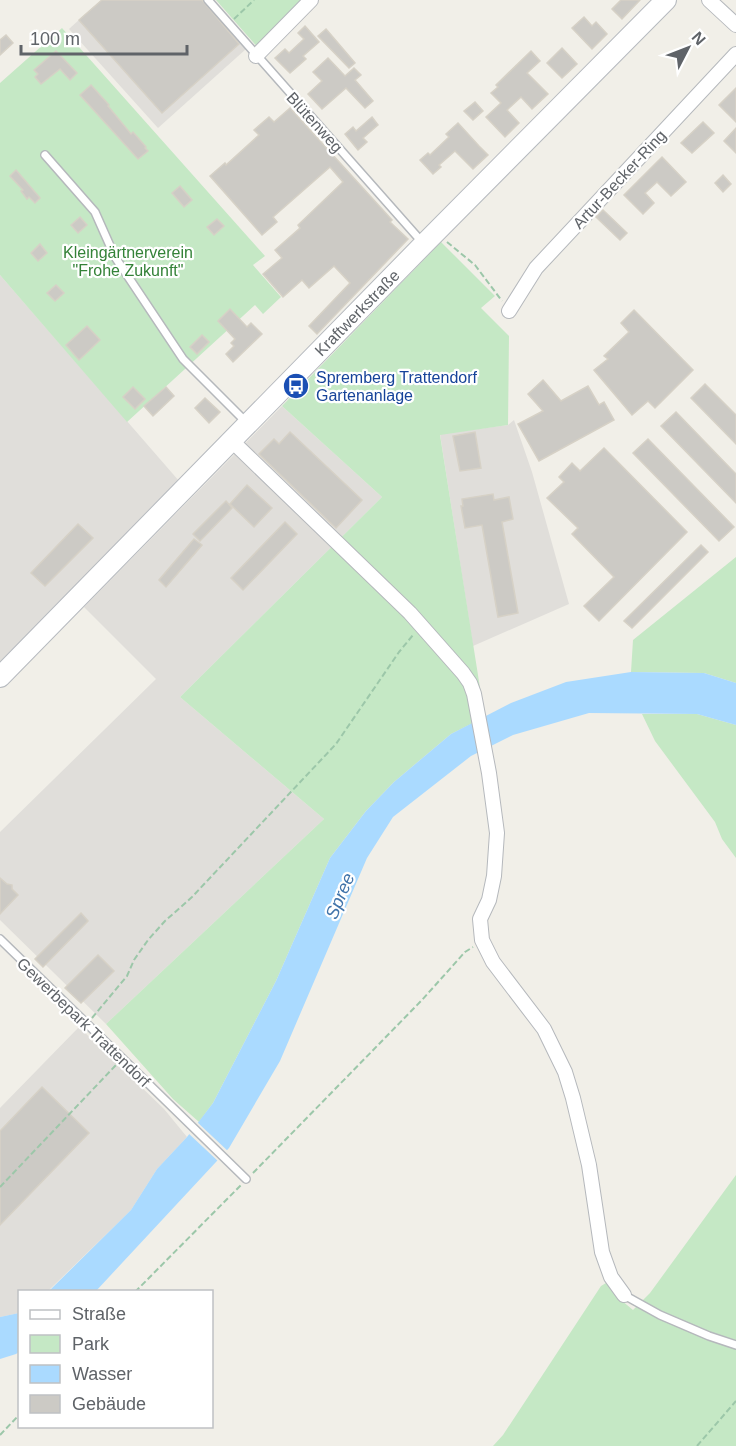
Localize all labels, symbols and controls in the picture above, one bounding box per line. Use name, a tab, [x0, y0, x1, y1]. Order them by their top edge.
scale bar	[21, 18, 188, 56]
north arrow	[658, 18, 718, 78]
text: N	[689, 28, 709, 48]
text: 100 m	[30, 29, 80, 49]
street label: Blütenweg	[283, 89, 346, 156]
street label: Artur-Becker-Ring	[569, 127, 669, 232]
park label: Kleingärtnerverein "Frohe Zukunft"	[63, 244, 193, 279]
street label: Kraftwerkstraße	[312, 267, 403, 359]
place label: Spremberg Trattendorf Gartenanlage	[316, 369, 478, 404]
bus stop icon: Spremberg Trattendorf Gartenanlage	[281, 371, 311, 401]
water label: Spree	[321, 870, 359, 922]
street label: Gewerbepark Trattendorf	[14, 954, 154, 1091]
legend	[18, 1290, 213, 1428]
text: Straße	[72, 1304, 126, 1324]
text: Park	[72, 1334, 110, 1354]
text: Wasser	[72, 1364, 132, 1384]
text: Gebäude	[72, 1394, 146, 1414]

